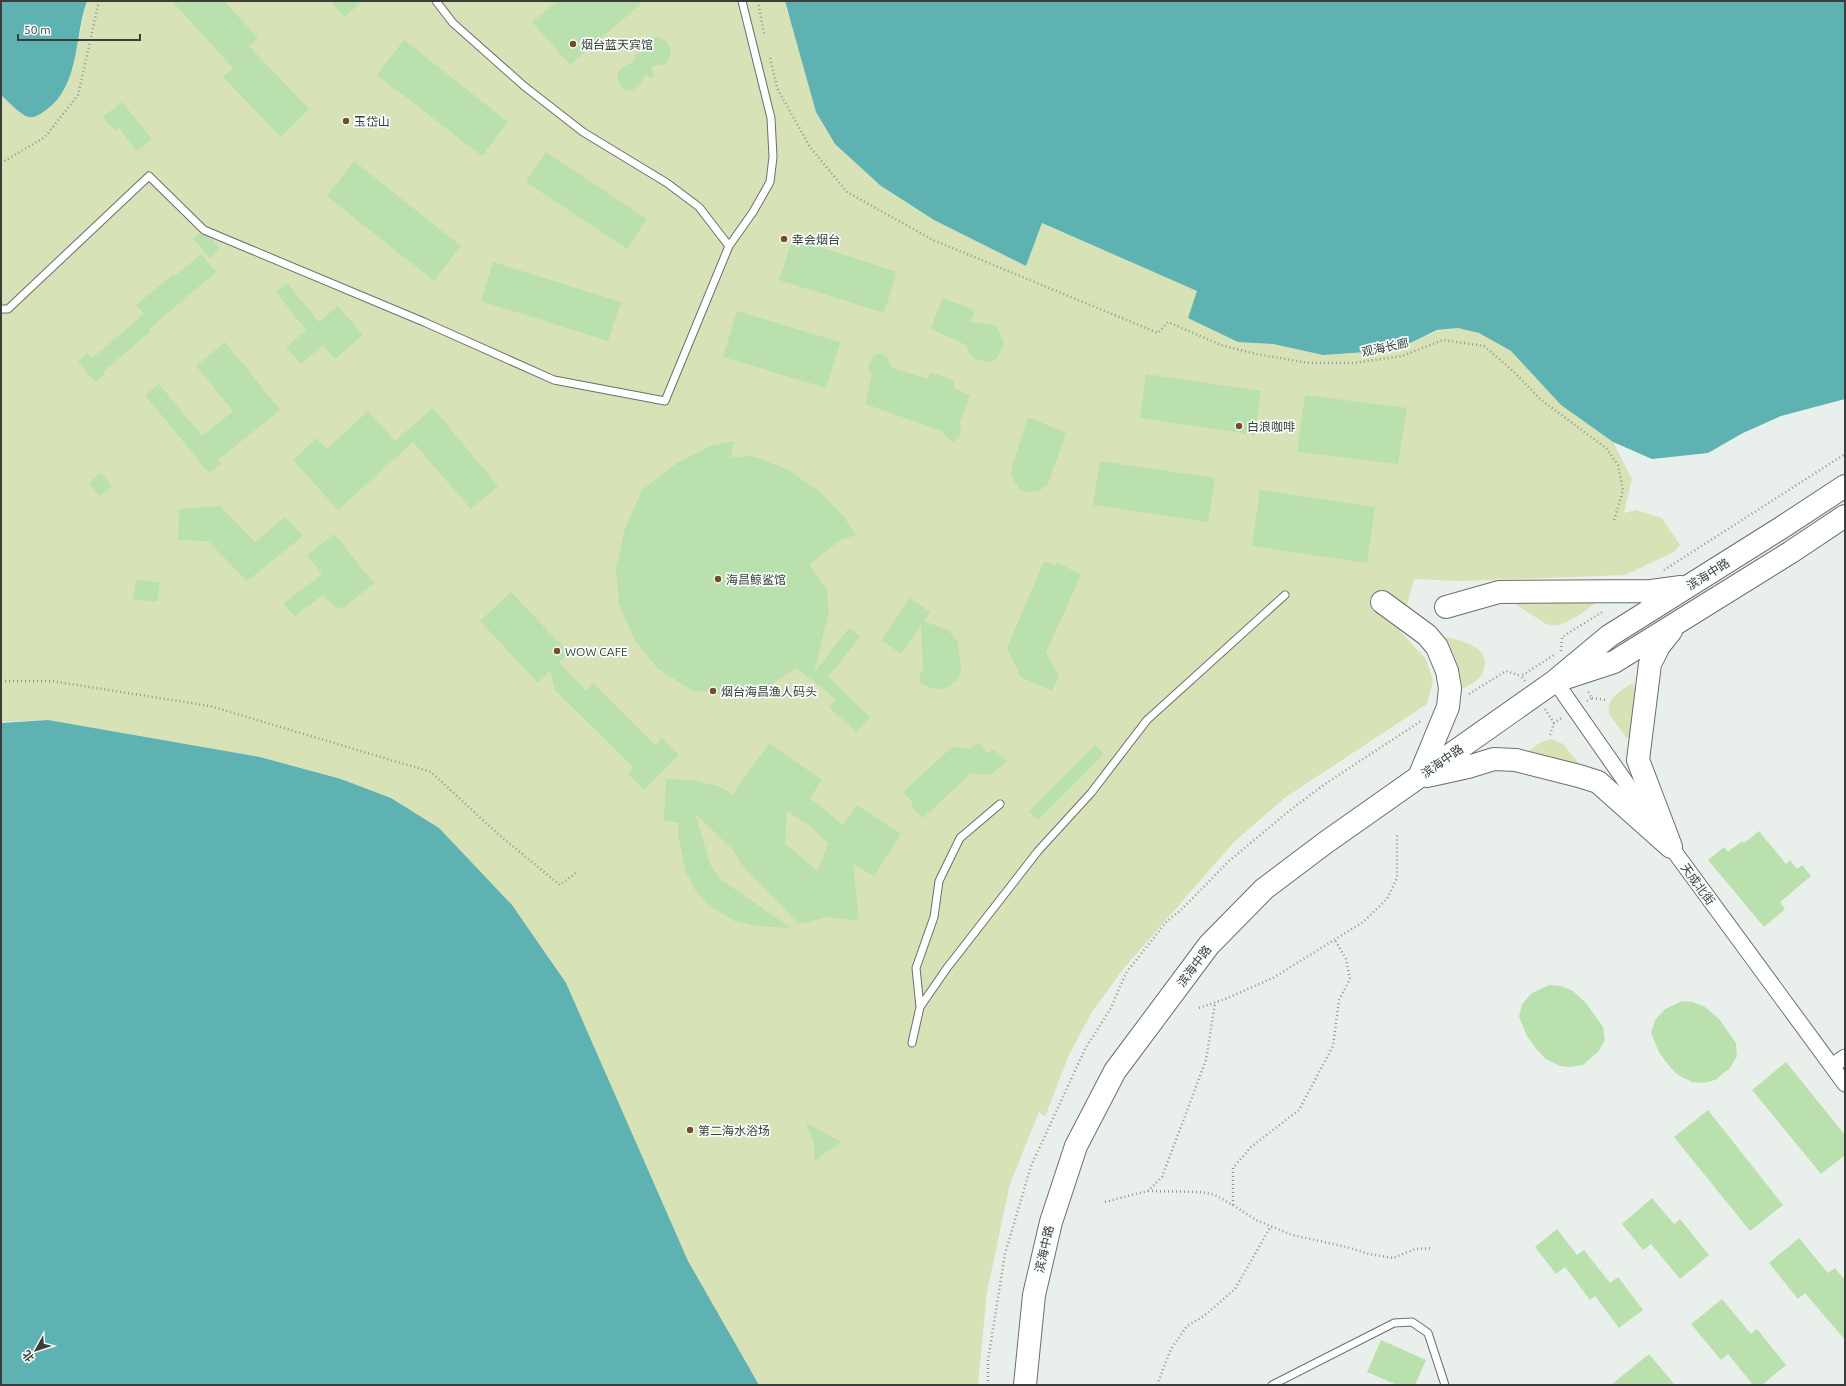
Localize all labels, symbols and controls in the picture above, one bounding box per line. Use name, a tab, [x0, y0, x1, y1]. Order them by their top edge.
scale bar	[18, 16, 140, 42]
text: 50 m	[24, 23, 51, 36]
place label: 烟台蓝天宾馆	[581, 38, 653, 51]
marker: 烟台蓝天宾馆	[568, 39, 578, 49]
place label: 玉岱山	[354, 115, 390, 128]
marker: 玉岱山	[341, 116, 351, 126]
place label: 幸会烟台	[792, 233, 840, 246]
marker: 幸会烟台	[779, 234, 789, 244]
street label: 观海长廊	[1360, 336, 1410, 358]
place label: 白浪咖啡	[1247, 420, 1295, 433]
marker: 白浪咖啡	[1234, 421, 1244, 431]
street label: 滨海中路	[1684, 556, 1732, 592]
place label: 海昌鲸鲨馆	[726, 573, 786, 586]
marker: 海昌鲸鲨馆	[713, 574, 723, 584]
place label: WOW CAFE	[565, 645, 628, 658]
marker: WOW CAFE	[552, 646, 562, 656]
place label: 烟台海昌渔人码头	[721, 685, 817, 698]
marker: 烟台海昌渔人码头	[708, 686, 718, 696]
street label: 滨海中路	[1419, 742, 1465, 780]
street label: 天成北街	[1679, 861, 1717, 907]
street label: 滨海中路	[1174, 943, 1214, 989]
place label: 第二海水浴场	[698, 1124, 770, 1137]
marker: 第二海水浴场	[685, 1125, 695, 1135]
street label: 滨海中路	[1032, 1224, 1056, 1274]
north arrow	[16, 1330, 56, 1370]
text: 北	[20, 1348, 36, 1364]

